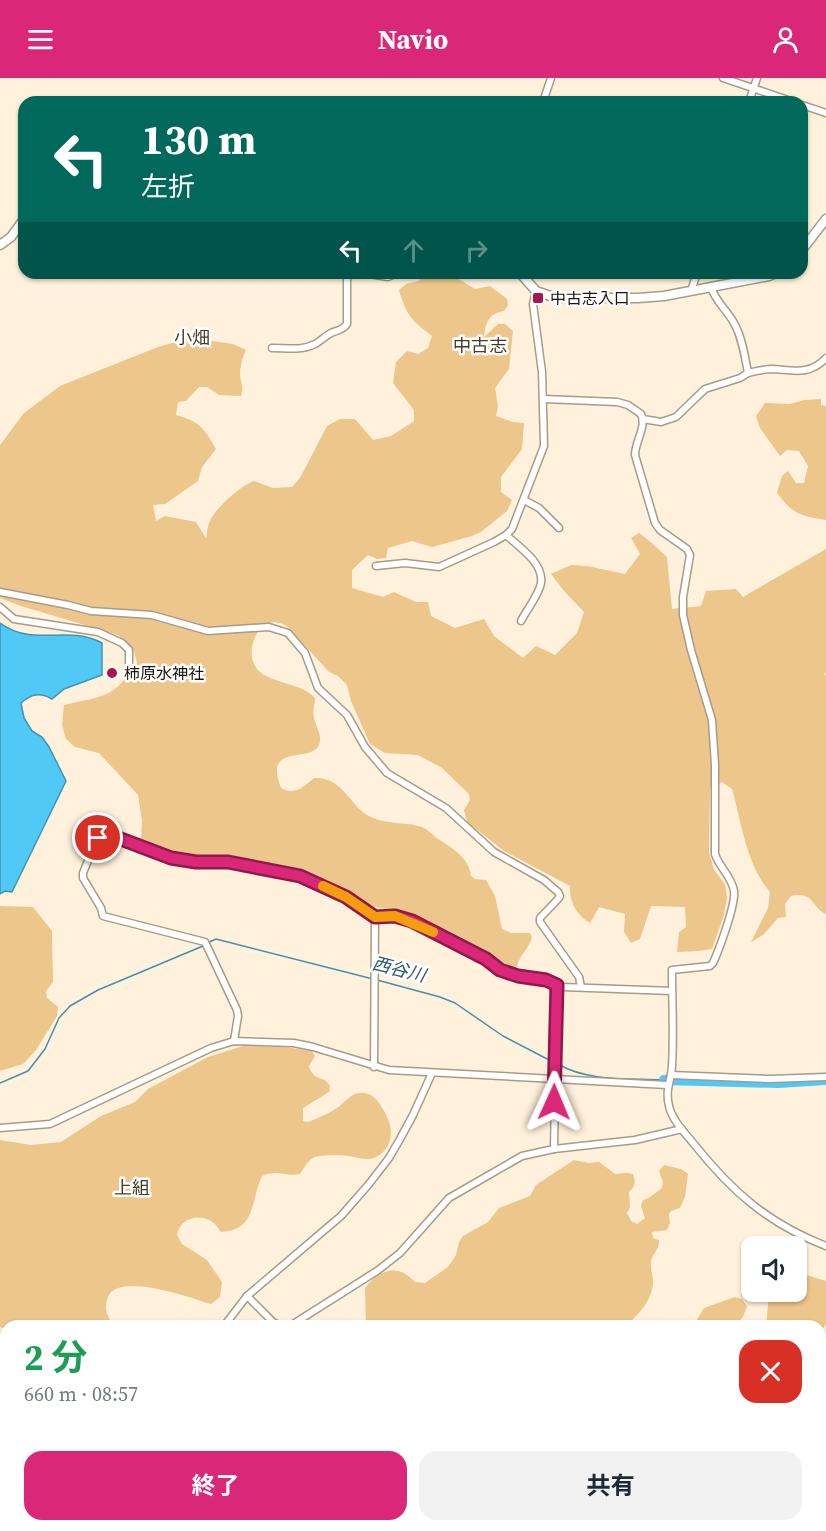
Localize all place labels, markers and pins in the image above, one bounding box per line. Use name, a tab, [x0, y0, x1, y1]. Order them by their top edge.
place label: 中古志入口	[550, 287, 630, 309]
marker: 中古志入口	[531, 291, 545, 305]
place label: 柿原水神社	[124, 662, 204, 684]
marker: 柿原水神社	[105, 666, 119, 680]
pin	[72, 812, 123, 863]

